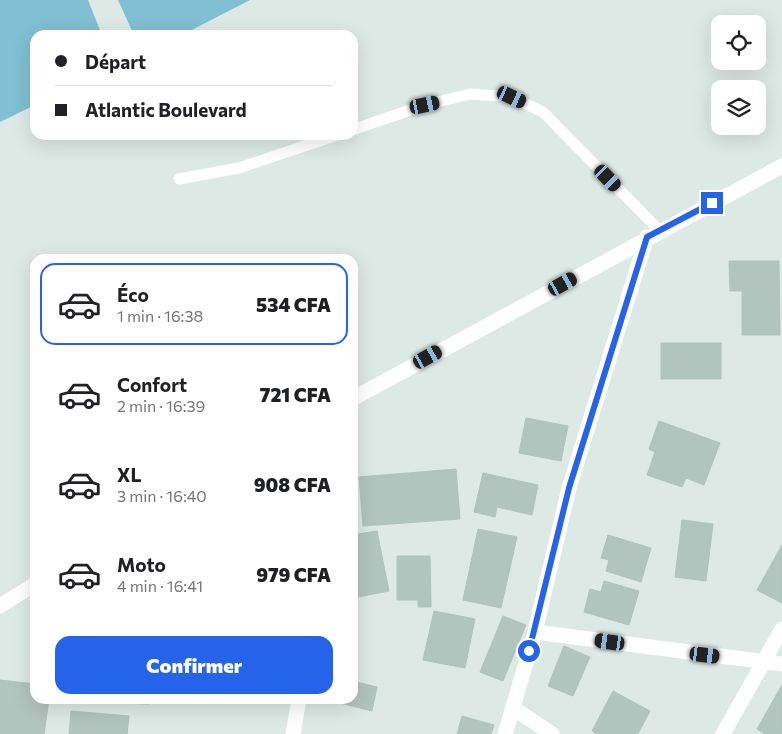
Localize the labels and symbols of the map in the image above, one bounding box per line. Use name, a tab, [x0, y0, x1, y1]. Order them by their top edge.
car	[495, 84, 528, 110]
car	[408, 95, 441, 115]
car	[592, 162, 623, 194]
route end	[701, 192, 723, 214]
car	[546, 270, 579, 298]
car	[411, 343, 444, 371]
car	[594, 632, 625, 652]
route start	[518, 640, 540, 662]
car	[689, 646, 720, 664]

